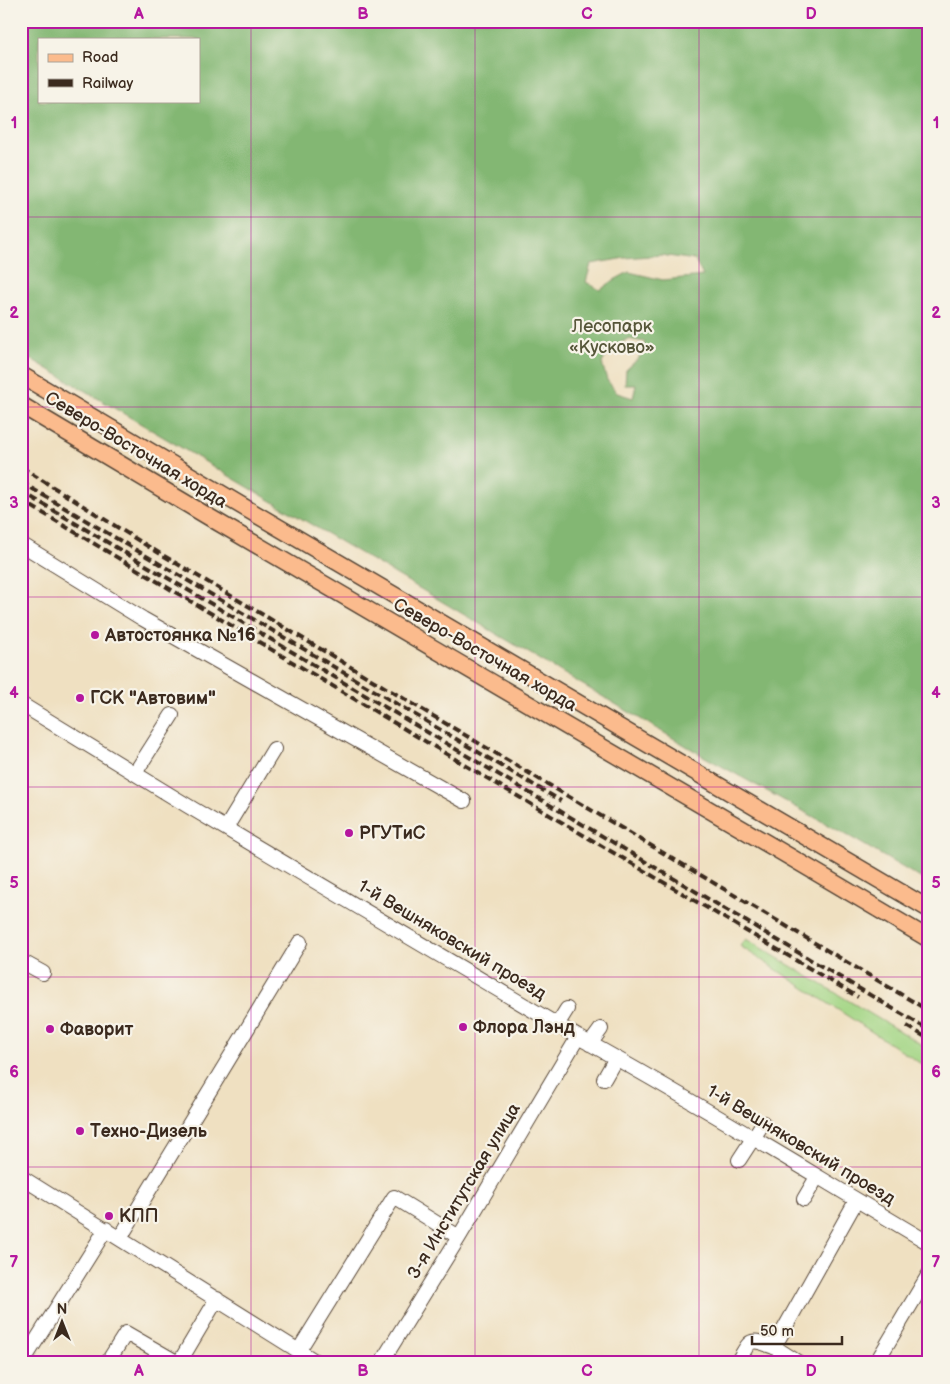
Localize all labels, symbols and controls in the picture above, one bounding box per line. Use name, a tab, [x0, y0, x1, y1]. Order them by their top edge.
text: A	[133, 5, 144, 24]
text: B	[357, 5, 369, 24]
text: C	[581, 5, 593, 24]
text: D	[805, 5, 817, 24]
legend	[38, 38, 200, 102]
text: Road	[82, 48, 118, 67]
text: Railway	[82, 74, 133, 93]
text: 1	[11, 114, 17, 133]
text: 1	[933, 114, 939, 133]
text: 2	[9, 304, 19, 323]
text: 2	[931, 304, 941, 323]
park label: Лесопарк «Кусково»	[569, 316, 655, 358]
street label: Северо-Восточная хорда	[41, 387, 231, 513]
text: 3	[9, 494, 19, 513]
text: 3	[931, 494, 941, 513]
street label: Северо-Восточная хорда	[390, 594, 581, 716]
place label: Автостоянка №16	[104, 625, 256, 646]
marker: Автостоянка №16	[89, 629, 101, 641]
text: 4	[9, 684, 19, 703]
text: 4	[931, 684, 941, 703]
place label: ГСК "Автовим"	[90, 688, 216, 709]
marker: ГСК "Автовим"	[74, 692, 86, 704]
place label: РГУТиС	[359, 823, 426, 844]
marker: РГУТиС	[343, 827, 355, 839]
text: 5	[9, 874, 19, 893]
text: 5	[931, 874, 941, 893]
street label: 1-й Вешняковский проезд	[354, 876, 550, 1005]
place label: Флора Лэнд	[473, 1017, 575, 1038]
place label: Фаворит	[60, 1019, 134, 1040]
marker: Флора Лэнд	[457, 1021, 469, 1033]
marker: Фаворит	[44, 1023, 56, 1035]
text: 6	[9, 1063, 19, 1082]
text: 6	[931, 1063, 941, 1082]
street label: 1-й Вешняковский проезд	[703, 1081, 899, 1210]
street label: 3-я Институтская улица	[403, 1099, 525, 1283]
place label: Техно-Дизель	[90, 1121, 208, 1142]
marker: Техно-Дизель	[74, 1125, 86, 1137]
place label: КПП	[119, 1206, 158, 1227]
marker: КПП	[103, 1210, 115, 1222]
text: 7	[10, 1253, 19, 1272]
text: 7	[932, 1253, 941, 1272]
north arrow	[38, 1296, 88, 1346]
text: N	[57, 1301, 67, 1318]
scale bar	[752, 1314, 842, 1346]
text: 50 m	[760, 1322, 794, 1341]
text: A	[133, 1362, 144, 1381]
text: B	[357, 1362, 369, 1381]
text: C	[581, 1362, 593, 1381]
text: D	[805, 1362, 817, 1381]

